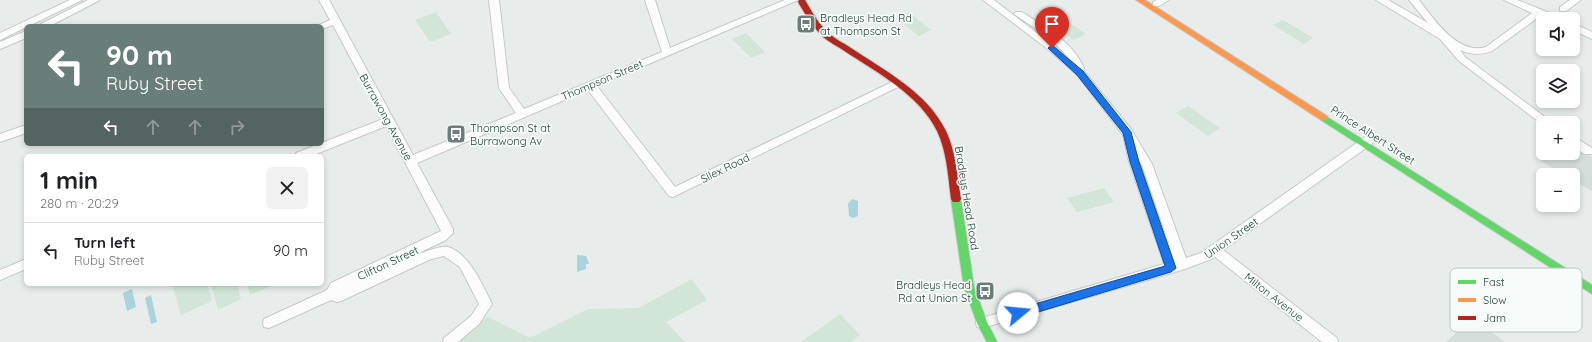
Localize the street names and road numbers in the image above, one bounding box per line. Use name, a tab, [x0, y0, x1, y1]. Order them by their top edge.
street label: Thompson Street	[559, 56, 645, 104]
street label: Burrawong Avenue	[356, 71, 416, 163]
street label: Prince Albert Street	[1328, 102, 1418, 168]
street label: Bradleys Head Road	[952, 145, 982, 251]
street label: Silex Road	[698, 150, 752, 186]
street label: Union Street	[1201, 214, 1261, 262]
street label: Clifton Street	[355, 243, 421, 283]
street label: Milton Avenue	[1242, 270, 1306, 324]

